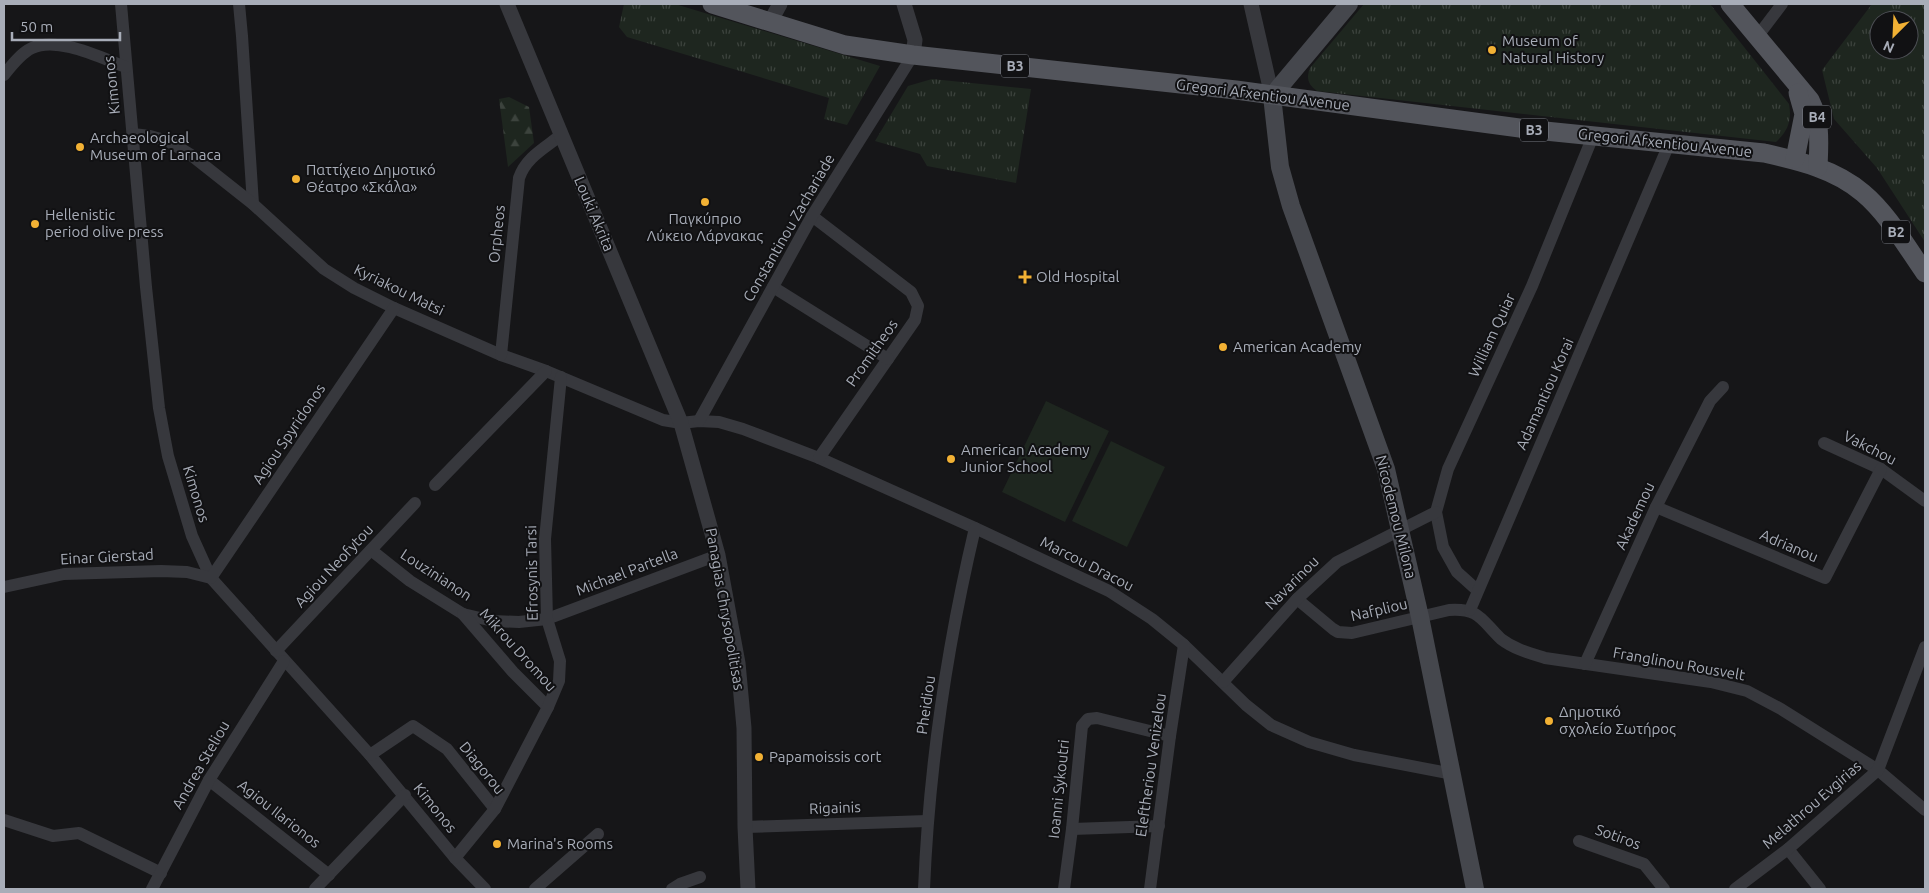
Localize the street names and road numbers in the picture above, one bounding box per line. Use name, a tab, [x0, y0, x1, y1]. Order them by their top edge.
road number: B3	[1001, 54, 1029, 78]
street label: Kimonos	[100, 55, 123, 115]
street label: Gregori Afxentiou Avenue	[1175, 75, 1351, 114]
road number: B4	[1803, 105, 1831, 128]
road number: B3	[1520, 118, 1548, 142]
street label: Gregori Afxentiou Avenue	[1577, 125, 1753, 160]
street label: Constantinou Zachariade	[739, 151, 838, 305]
street label: Louki Akrita	[571, 174, 618, 254]
street label: Orpheos	[485, 204, 508, 264]
road number: B2	[1882, 220, 1910, 243]
street label: Kyriakou Matsi	[351, 260, 447, 319]
street label: William Quiar	[1465, 290, 1519, 379]
street label: Promitheos	[842, 316, 901, 390]
street label: Adamantiou Korai	[1512, 335, 1577, 452]
street label: Agiou Spyridonos	[249, 380, 328, 487]
street label: Vakchou	[1841, 427, 1900, 468]
street label: Nicodemou Milona	[1373, 453, 1420, 580]
street label: Kimonos	[180, 463, 213, 524]
street label: Akademou	[1612, 479, 1658, 552]
street label: Agiou Neofytou	[291, 521, 376, 611]
street label: Efrosynis Tarsi	[522, 525, 541, 621]
street label: Panagias Chrysopolitisas	[703, 526, 748, 691]
street label: Adrianou	[1758, 526, 1821, 565]
street label: Marcou Dracou	[1038, 533, 1137, 594]
street label: Michael Partella	[574, 544, 680, 599]
street label: Louzinianon	[398, 545, 475, 604]
street label: Einar Gierstad	[60, 546, 154, 567]
street label: Navarinou	[1261, 552, 1322, 613]
street label: Nafpliou	[1349, 595, 1409, 624]
street label: Mikrou Dromou	[477, 605, 560, 695]
street label: Franglinou Rousvelt	[1612, 644, 1746, 684]
street label: Pheidiou	[913, 674, 938, 735]
street label: Eleftheriou Venizelou	[1132, 692, 1169, 838]
street label: Andrea Steliou	[168, 718, 233, 812]
street label: Diagorou	[456, 738, 509, 797]
street label: Ioanni Sykoutri	[1045, 739, 1072, 839]
street label: Melathrou Evgirias	[1759, 757, 1865, 852]
street label: Agiou Ilarionos	[235, 776, 324, 851]
street label: Kimonos	[410, 780, 460, 836]
street label: Rigainis	[809, 798, 861, 817]
street label: Sotiros	[1593, 820, 1643, 853]

